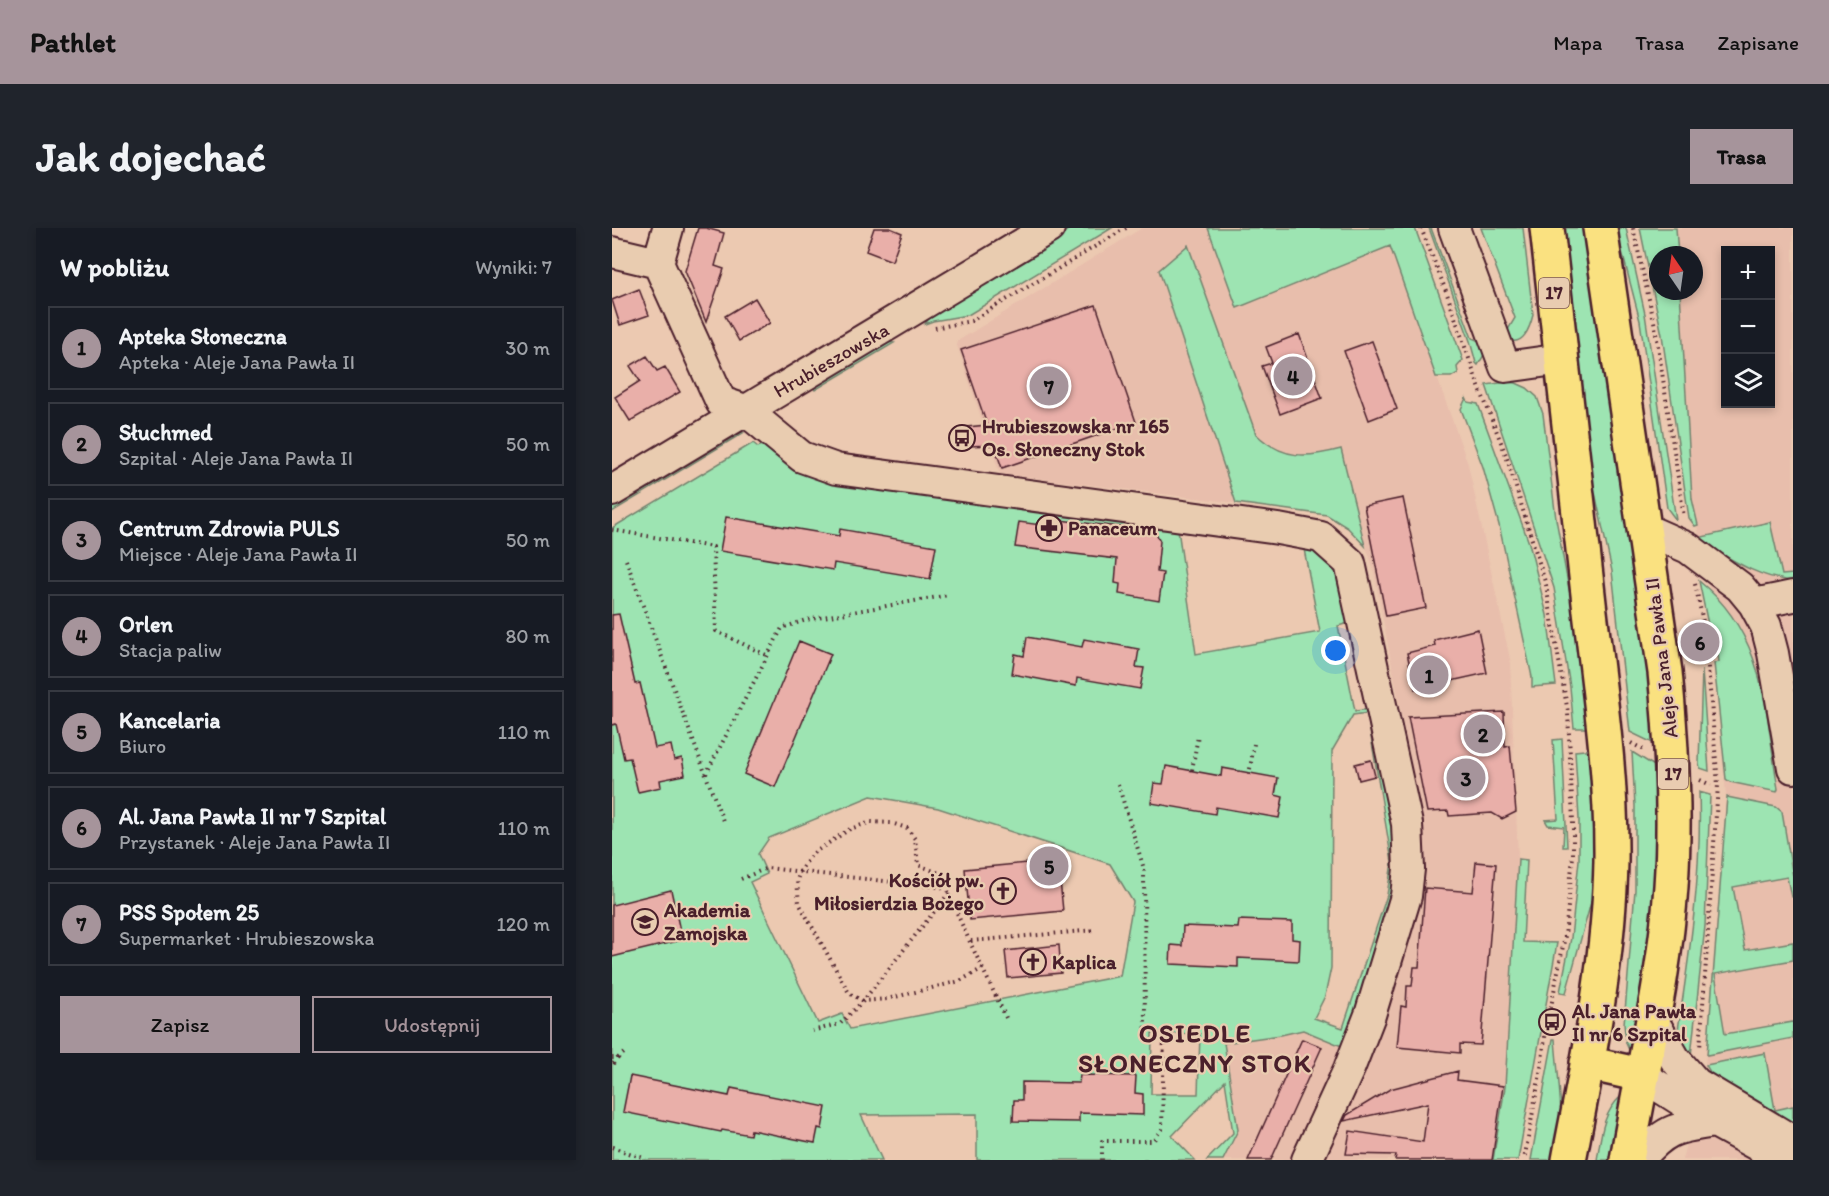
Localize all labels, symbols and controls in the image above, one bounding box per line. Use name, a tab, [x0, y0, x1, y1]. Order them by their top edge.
text: Pathlet	[30, 25, 116, 59]
text: Mapa	[1553, 30, 1602, 55]
text: Trasa	[1635, 30, 1684, 55]
text: Zapisane	[1717, 30, 1799, 55]
button: Trasa	[1690, 129, 1793, 184]
text: Jak dojechać	[36, 131, 266, 182]
north arrow	[1649, 246, 1703, 300]
map controls	[1721, 246, 1775, 408]
button: +	[1721, 246, 1775, 300]
text: W pobliżu	[60, 251, 169, 283]
text: Wyniki: 7	[475, 255, 552, 279]
road number: 17	[1539, 278, 1569, 308]
button: −	[1721, 300, 1775, 354]
street label: Hrubieszowska	[769, 317, 893, 403]
text: Apteka Słoneczna	[119, 323, 287, 350]
text: 1	[77, 336, 86, 360]
text: 30 m	[505, 336, 550, 360]
text: Apteka · Aleje Jana Pawła II	[119, 350, 355, 374]
pin: 4	[1274, 354, 1312, 398]
button: layers	[1721, 354, 1775, 408]
pin: 7	[1030, 364, 1068, 408]
place label: Hrubieszowska nr 165 Os. Słoneczny Stok	[982, 414, 1170, 462]
text: Słuchmed	[119, 419, 213, 446]
bus stop icon: Hrubieszowska nr 165 Os. Słoneczny Stok	[947, 423, 977, 453]
text: 2	[76, 432, 87, 456]
text: 50 m	[506, 432, 550, 456]
text: Szpital · Aleje Jana Pawła II	[119, 446, 353, 470]
pharmacy icon: Panaceum	[1034, 513, 1064, 543]
text: Centrum Zdrowia PULS	[119, 515, 340, 542]
place label: Panaceum	[1068, 516, 1157, 540]
text: 3	[76, 528, 87, 552]
text: 50 m	[506, 528, 550, 552]
text: Miejsce · Aleje Jana Pawła II	[119, 542, 358, 566]
street label: Aleje Jana Pawła II	[1639, 576, 1683, 740]
text: Orlen	[119, 611, 173, 638]
pin: 6	[1680, 620, 1720, 664]
text: 4	[75, 624, 88, 648]
text: 80 m	[505, 624, 550, 648]
your location	[1321, 636, 1350, 665]
text: Stacja paliw	[119, 638, 222, 662]
pin: 1	[1410, 652, 1448, 698]
text: Kancelaria	[119, 707, 220, 734]
pin: 2	[1464, 712, 1502, 756]
text: 5	[76, 720, 87, 744]
text: 110 m	[498, 720, 550, 744]
text: Biuro	[119, 734, 166, 758]
pin: 3	[1446, 756, 1486, 800]
road number: 17	[1658, 759, 1688, 789]
text: Al. Jana Pawła II nr 7 Szpital	[119, 803, 386, 830]
text: 6	[76, 816, 87, 840]
text: 110 m	[498, 816, 550, 840]
text: Przystanek · Aleje Jana Pawła II	[119, 830, 390, 854]
pin: 5	[1030, 844, 1068, 888]
place label: Kościół pw. Miłosierdzia Bożego	[814, 868, 984, 916]
church icon: Kościół pw. Miłosierdzia Bożego	[988, 876, 1018, 906]
place label: Akademia Zamojska	[663, 898, 751, 946]
text: PSS Społem 25	[119, 899, 259, 926]
school or university icon: Akademia Zamojska	[630, 907, 660, 937]
text: 7	[77, 912, 86, 936]
text: 120 m	[497, 912, 550, 936]
text: Supermarket · Hrubieszowska	[119, 926, 374, 950]
church icon: Kaplica	[1018, 947, 1048, 977]
place label: Kaplica	[1052, 950, 1117, 975]
button: Zapisz	[60, 996, 300, 1053]
button: Udostępnij	[312, 996, 552, 1053]
place label: Al. Jana Pawła II nr 6 Szpital	[1571, 999, 1697, 1047]
bus stop icon: Al. Jana Pawła II nr 6 Szpital	[1537, 1007, 1567, 1037]
district label: OSIEDLE SŁONECZNY STOK	[1078, 1017, 1312, 1079]

